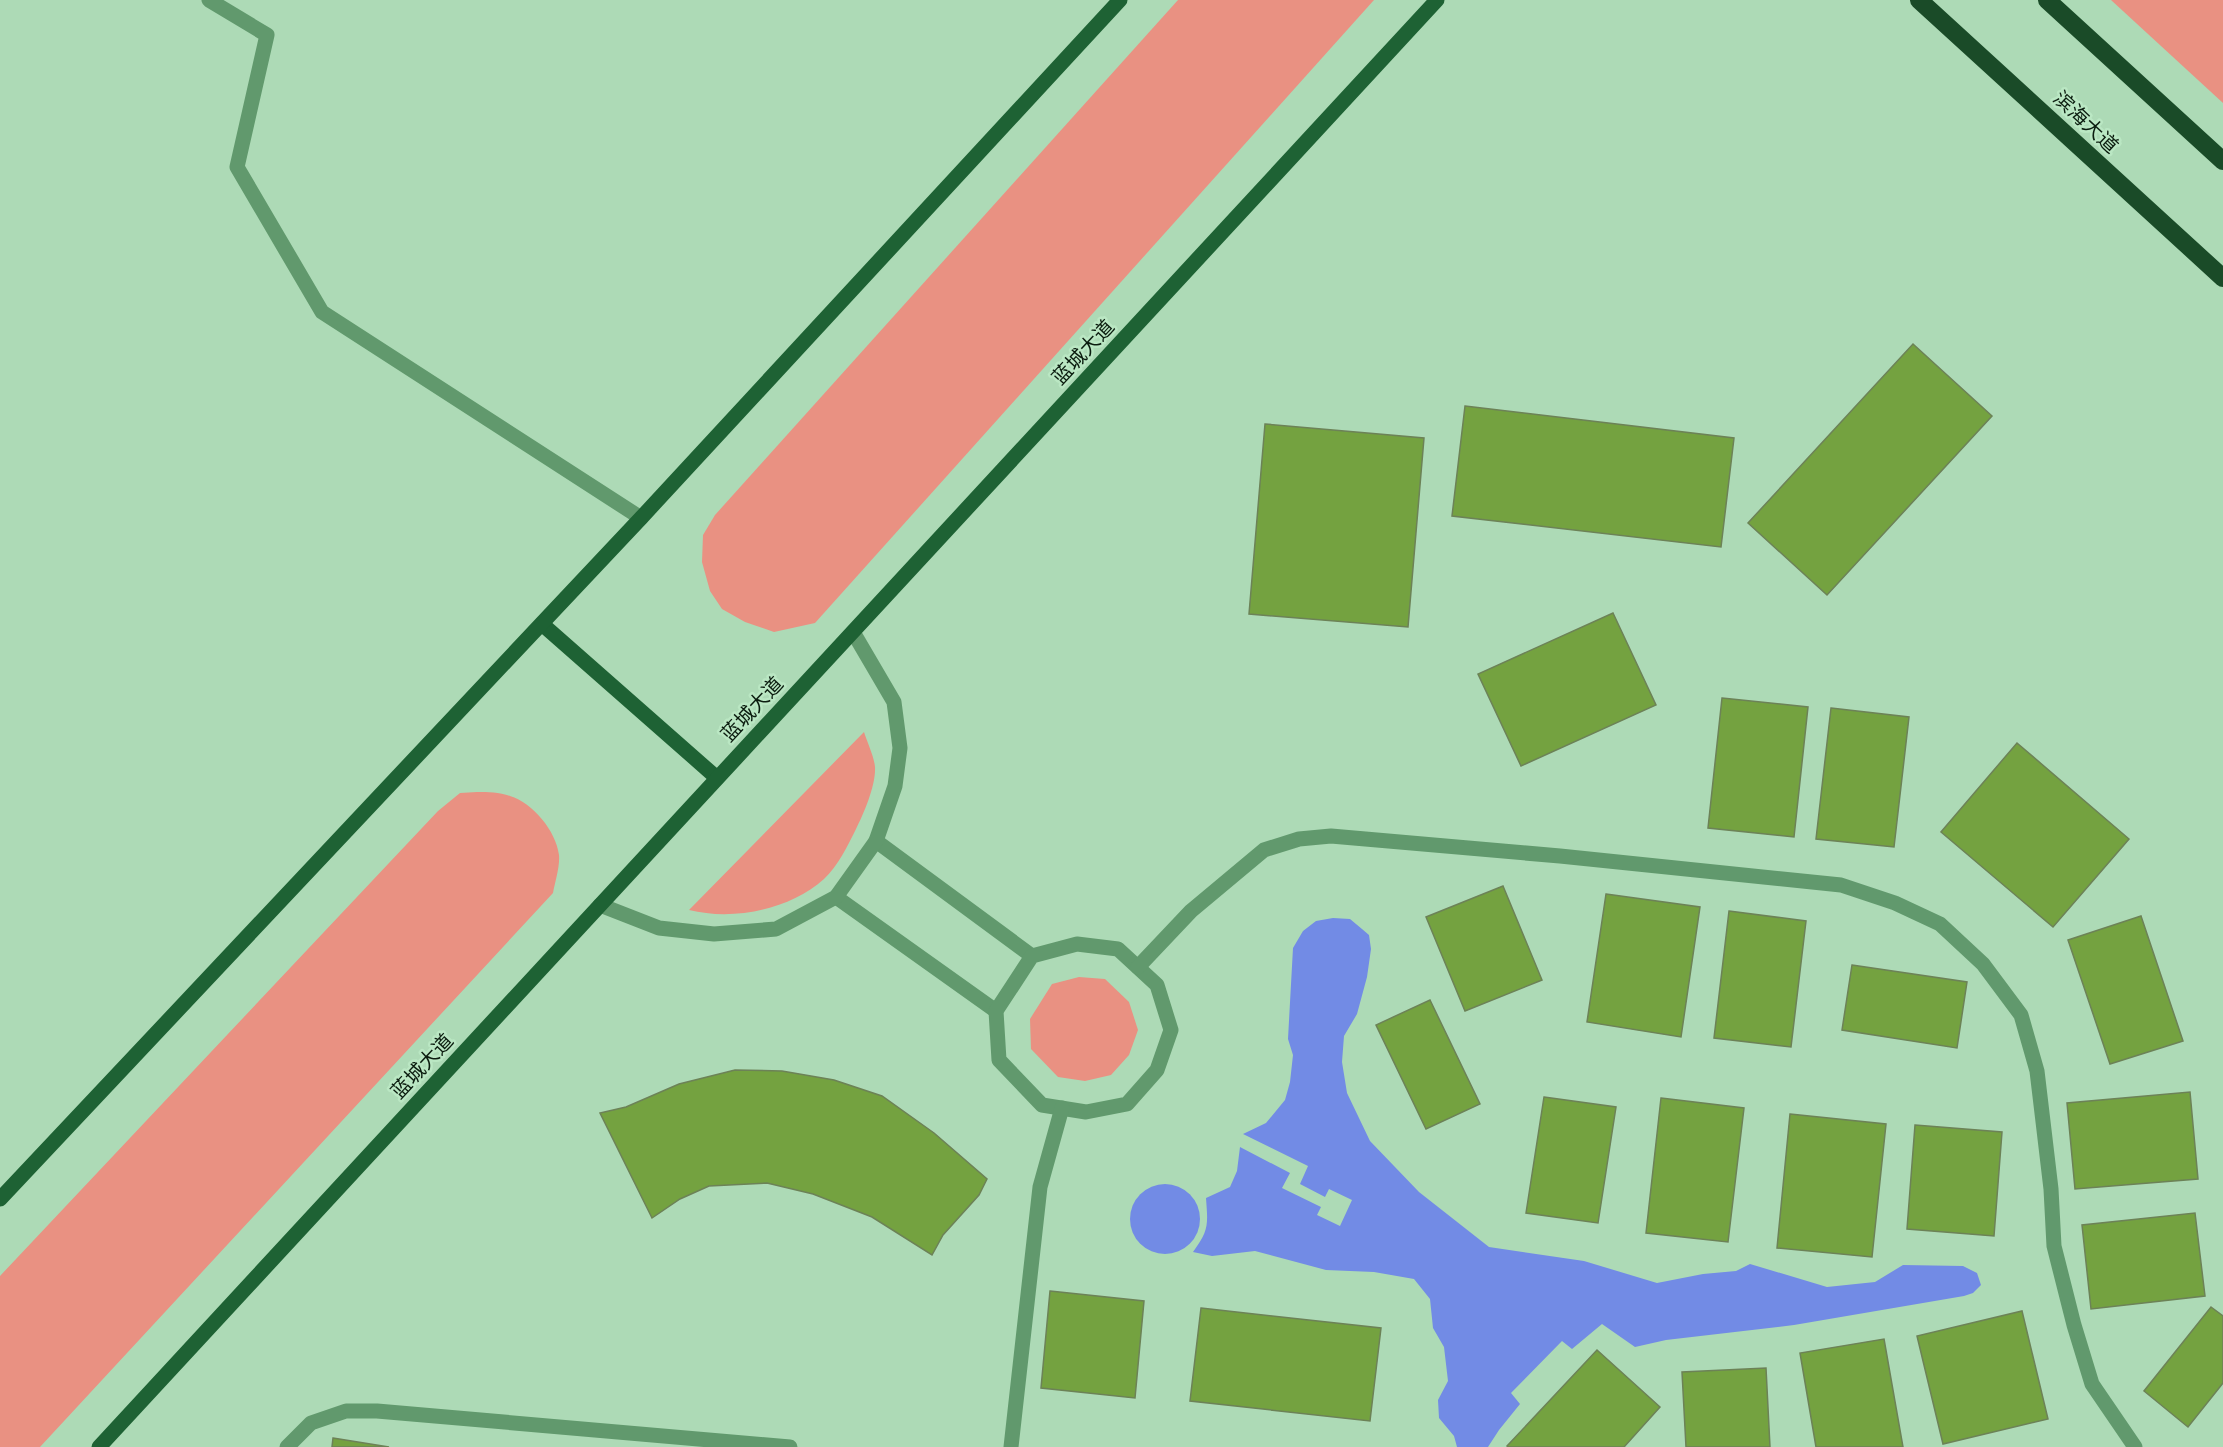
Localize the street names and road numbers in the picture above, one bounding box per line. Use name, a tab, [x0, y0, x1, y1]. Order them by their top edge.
street label: 滨海大道	[2048, 83, 2126, 159]
street label: 蓝城大道	[1044, 312, 1120, 390]
street label: 蓝城大道	[713, 669, 789, 747]
street label: 蓝城大道	[383, 1026, 459, 1104]

